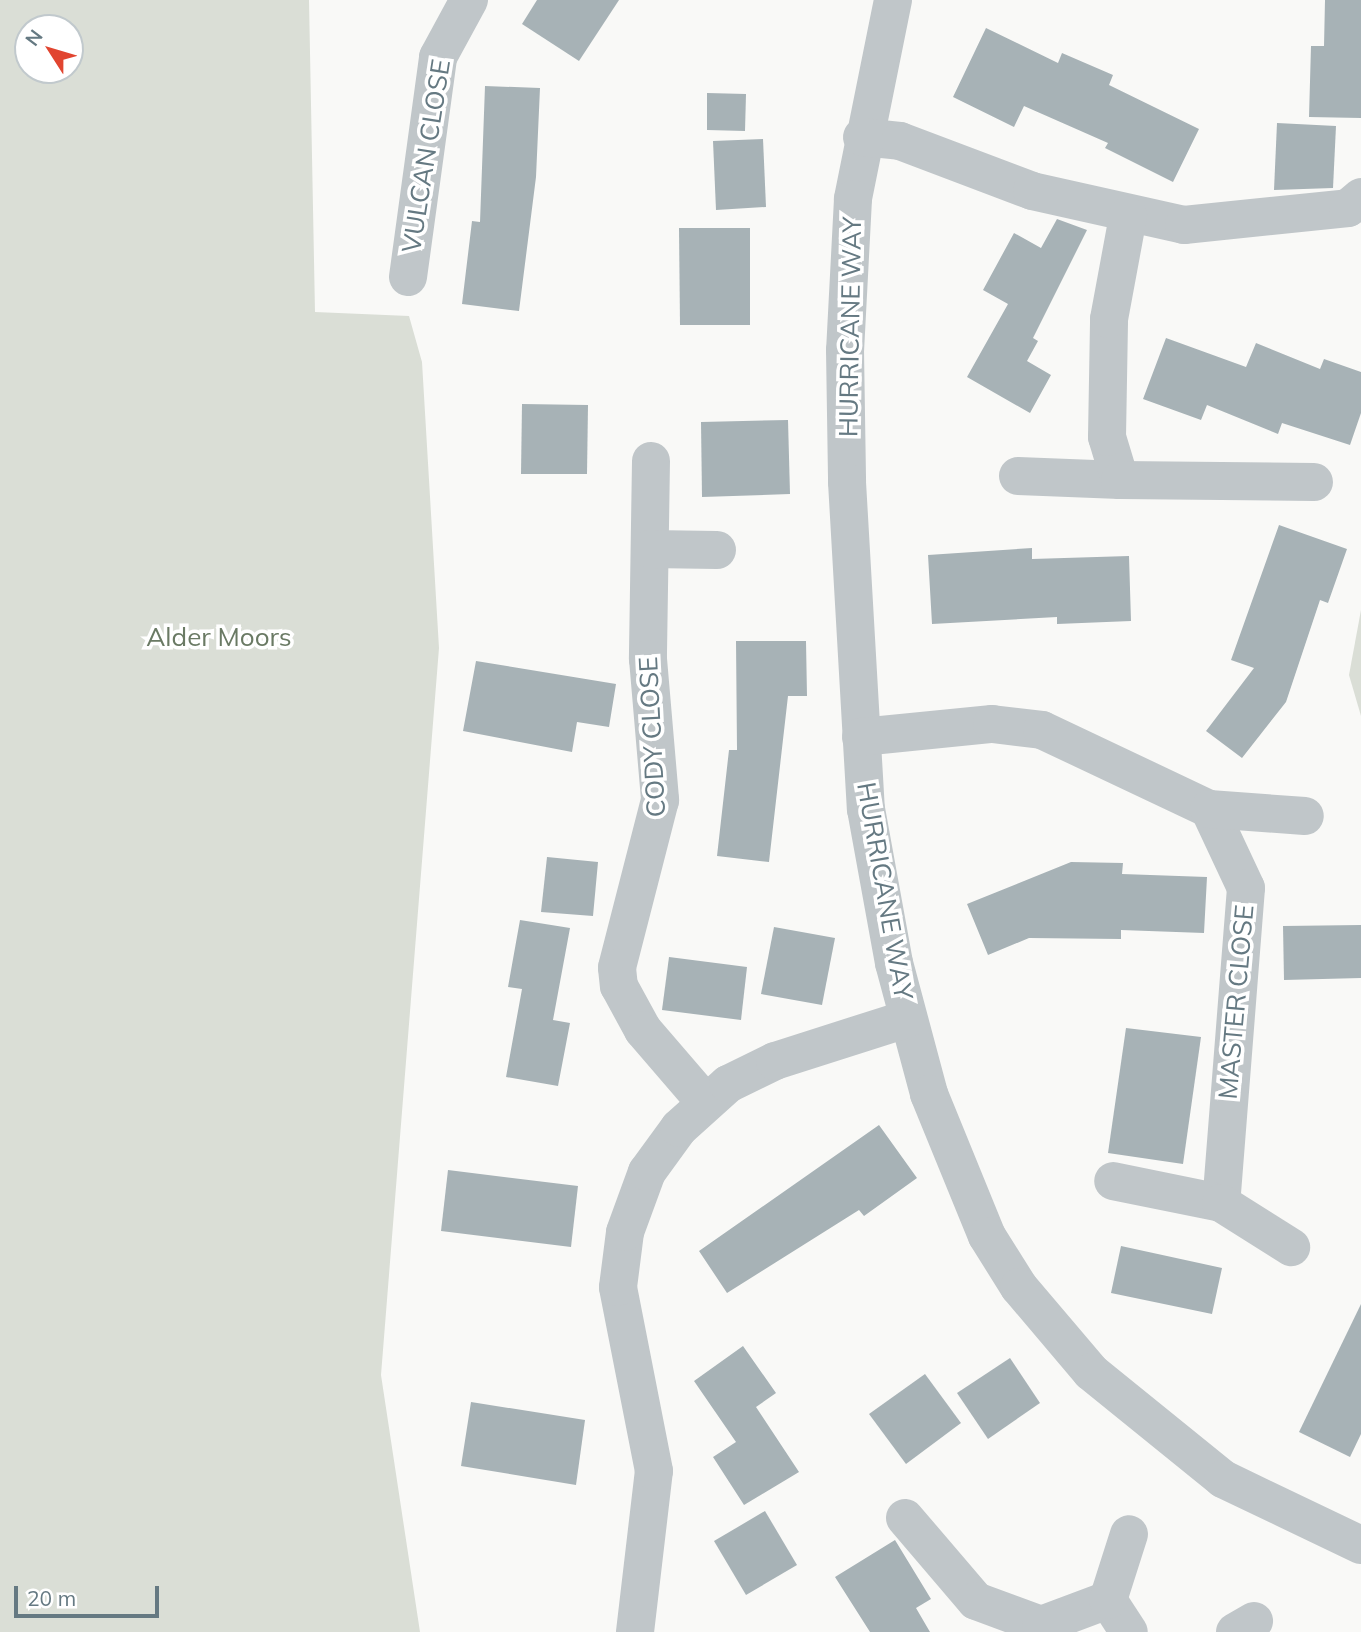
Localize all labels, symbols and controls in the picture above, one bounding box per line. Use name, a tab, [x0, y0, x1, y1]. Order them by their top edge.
north arrow	[14, 14, 84, 84]
text: N	[20, 25, 48, 51]
street label: VULCAN CLOSE	[395, 57, 457, 255]
street label: HURRICANE WAY	[832, 217, 868, 437]
park label: Alder Moors	[146, 621, 292, 653]
street label: CODY CLOSE	[632, 656, 672, 818]
street label: HURRICANE WAY	[851, 780, 919, 1002]
street label: MASTER CLOSE	[1212, 903, 1260, 1101]
scale bar	[18, 1572, 163, 1616]
text: 20 m	[27, 1585, 76, 1611]

